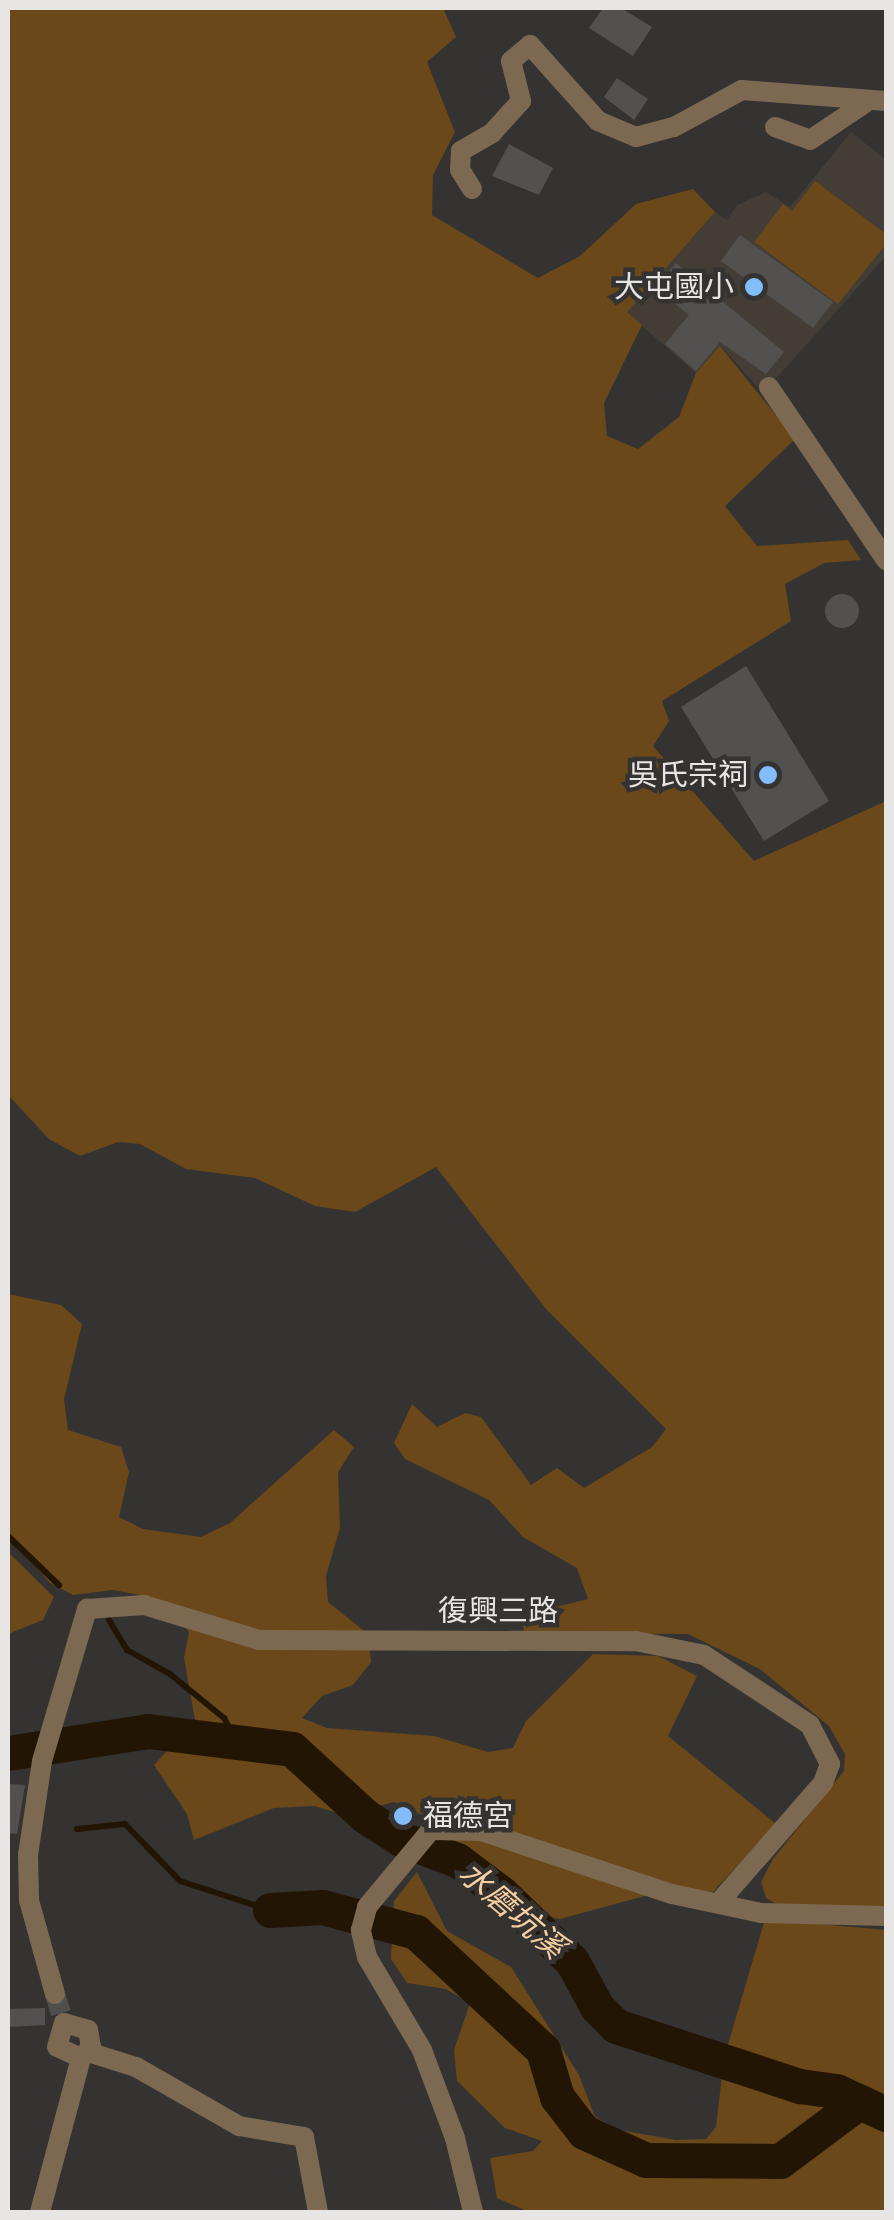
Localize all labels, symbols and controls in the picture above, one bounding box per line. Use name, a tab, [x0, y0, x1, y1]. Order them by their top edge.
place label: 大屯國小	[614, 269, 734, 305]
marker: 大屯國小	[743, 276, 765, 298]
place label: 吳氏宗祠	[628, 757, 748, 793]
marker: 吳氏宗祠	[757, 764, 779, 786]
street label: 復興三路	[438, 1593, 558, 1629]
place label: 福德宮	[423, 1798, 513, 1834]
marker: 福德宮	[392, 1805, 414, 1827]
water label: 水磨坑溪	[451, 1854, 573, 1966]

